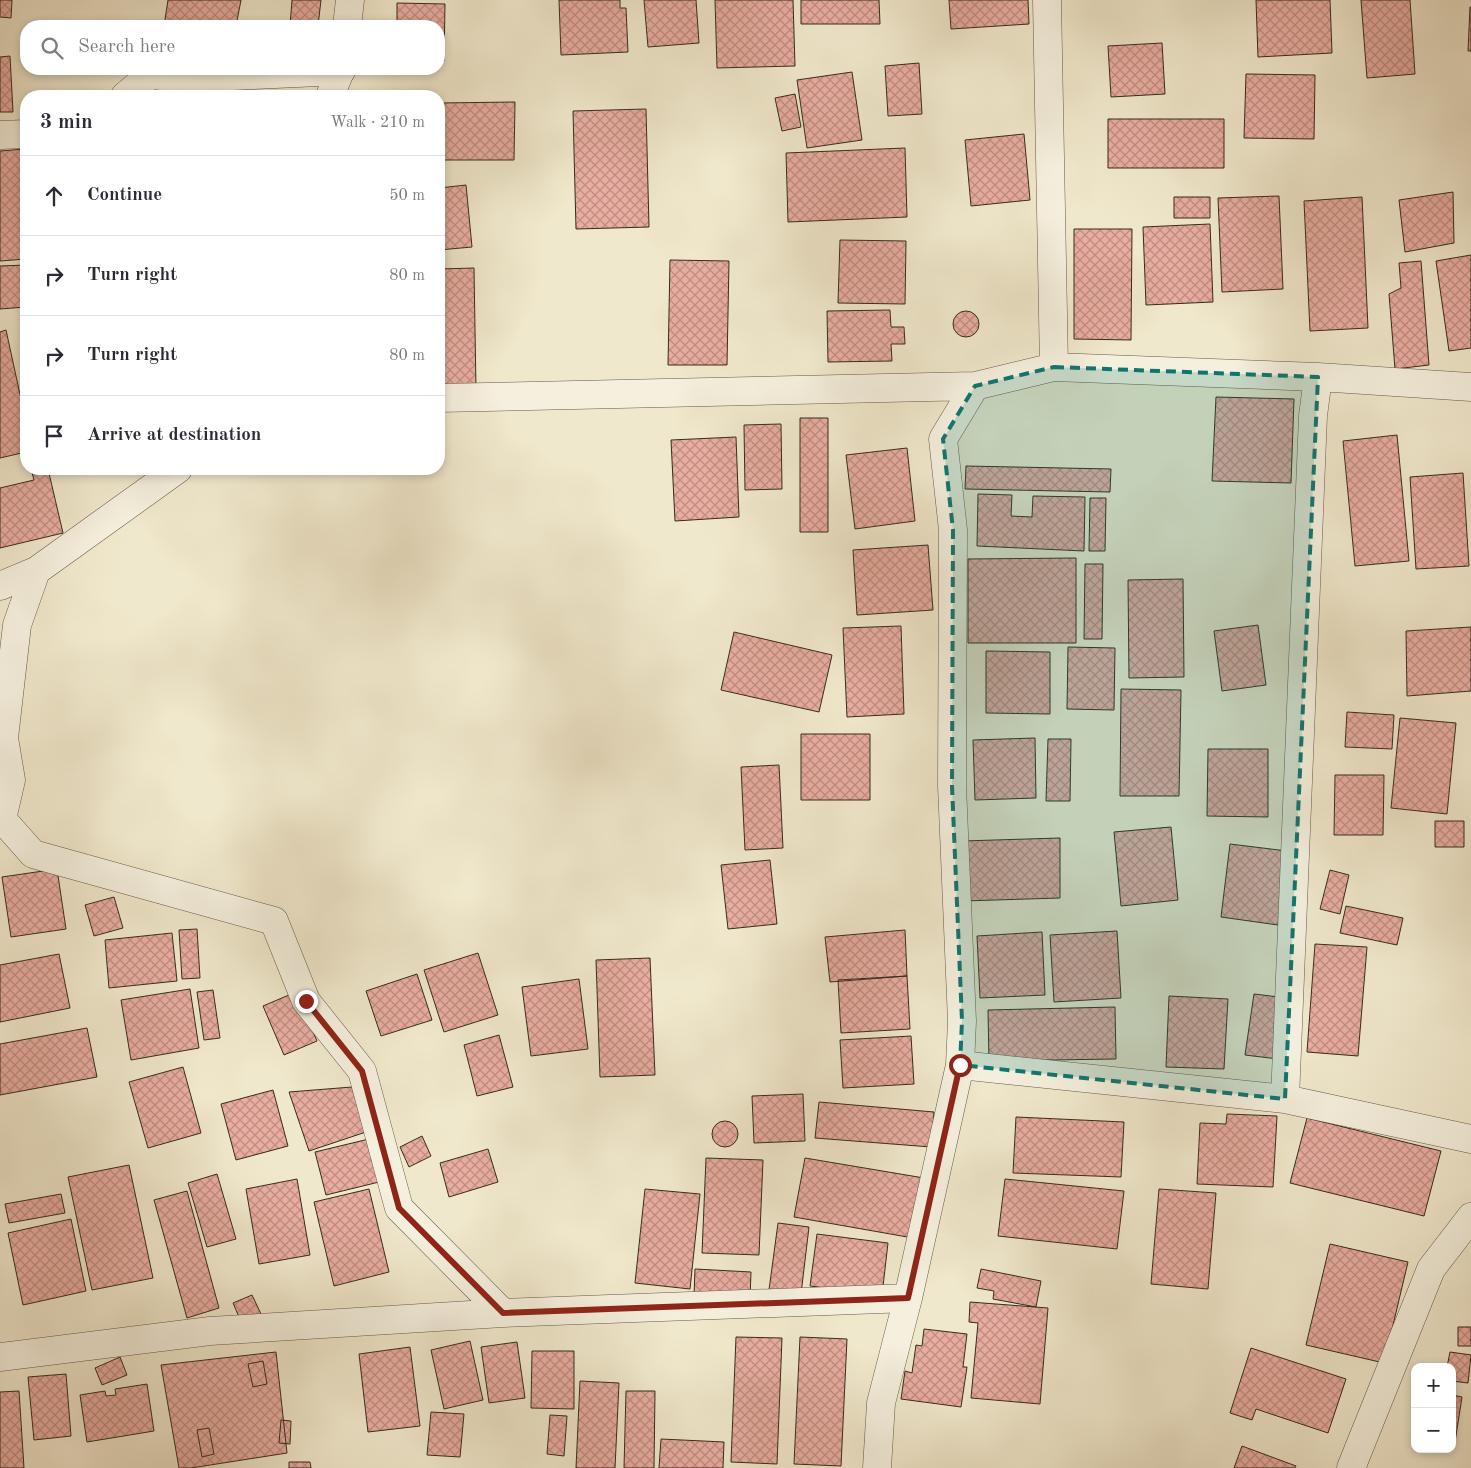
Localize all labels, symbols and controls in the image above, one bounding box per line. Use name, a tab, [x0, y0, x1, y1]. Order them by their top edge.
search box	[20, 20, 445, 75]
icon: search	[38, 34, 66, 62]
text: Search here	[78, 38, 175, 57]
text: 3 min	[40, 112, 93, 133]
text: Walk · 210 m	[330, 115, 425, 131]
icon: ahead	[40, 182, 68, 210]
text: Continue	[87, 186, 162, 205]
text: 50 m	[389, 188, 425, 204]
icon: right	[40, 262, 68, 290]
text: Turn right	[87, 266, 177, 285]
text: 80 m	[389, 268, 425, 284]
icon: right	[40, 342, 68, 370]
text: Turn right	[87, 346, 177, 365]
text: 80 m	[389, 348, 425, 364]
icon: arrive	[40, 422, 68, 450]
text: Arrive at destination	[87, 426, 261, 445]
route end	[295, 990, 318, 1013]
route start	[949, 1054, 972, 1077]
map controls	[1411, 1363, 1456, 1453]
button: +	[1411, 1363, 1456, 1408]
button: −	[1411, 1408, 1456, 1453]

